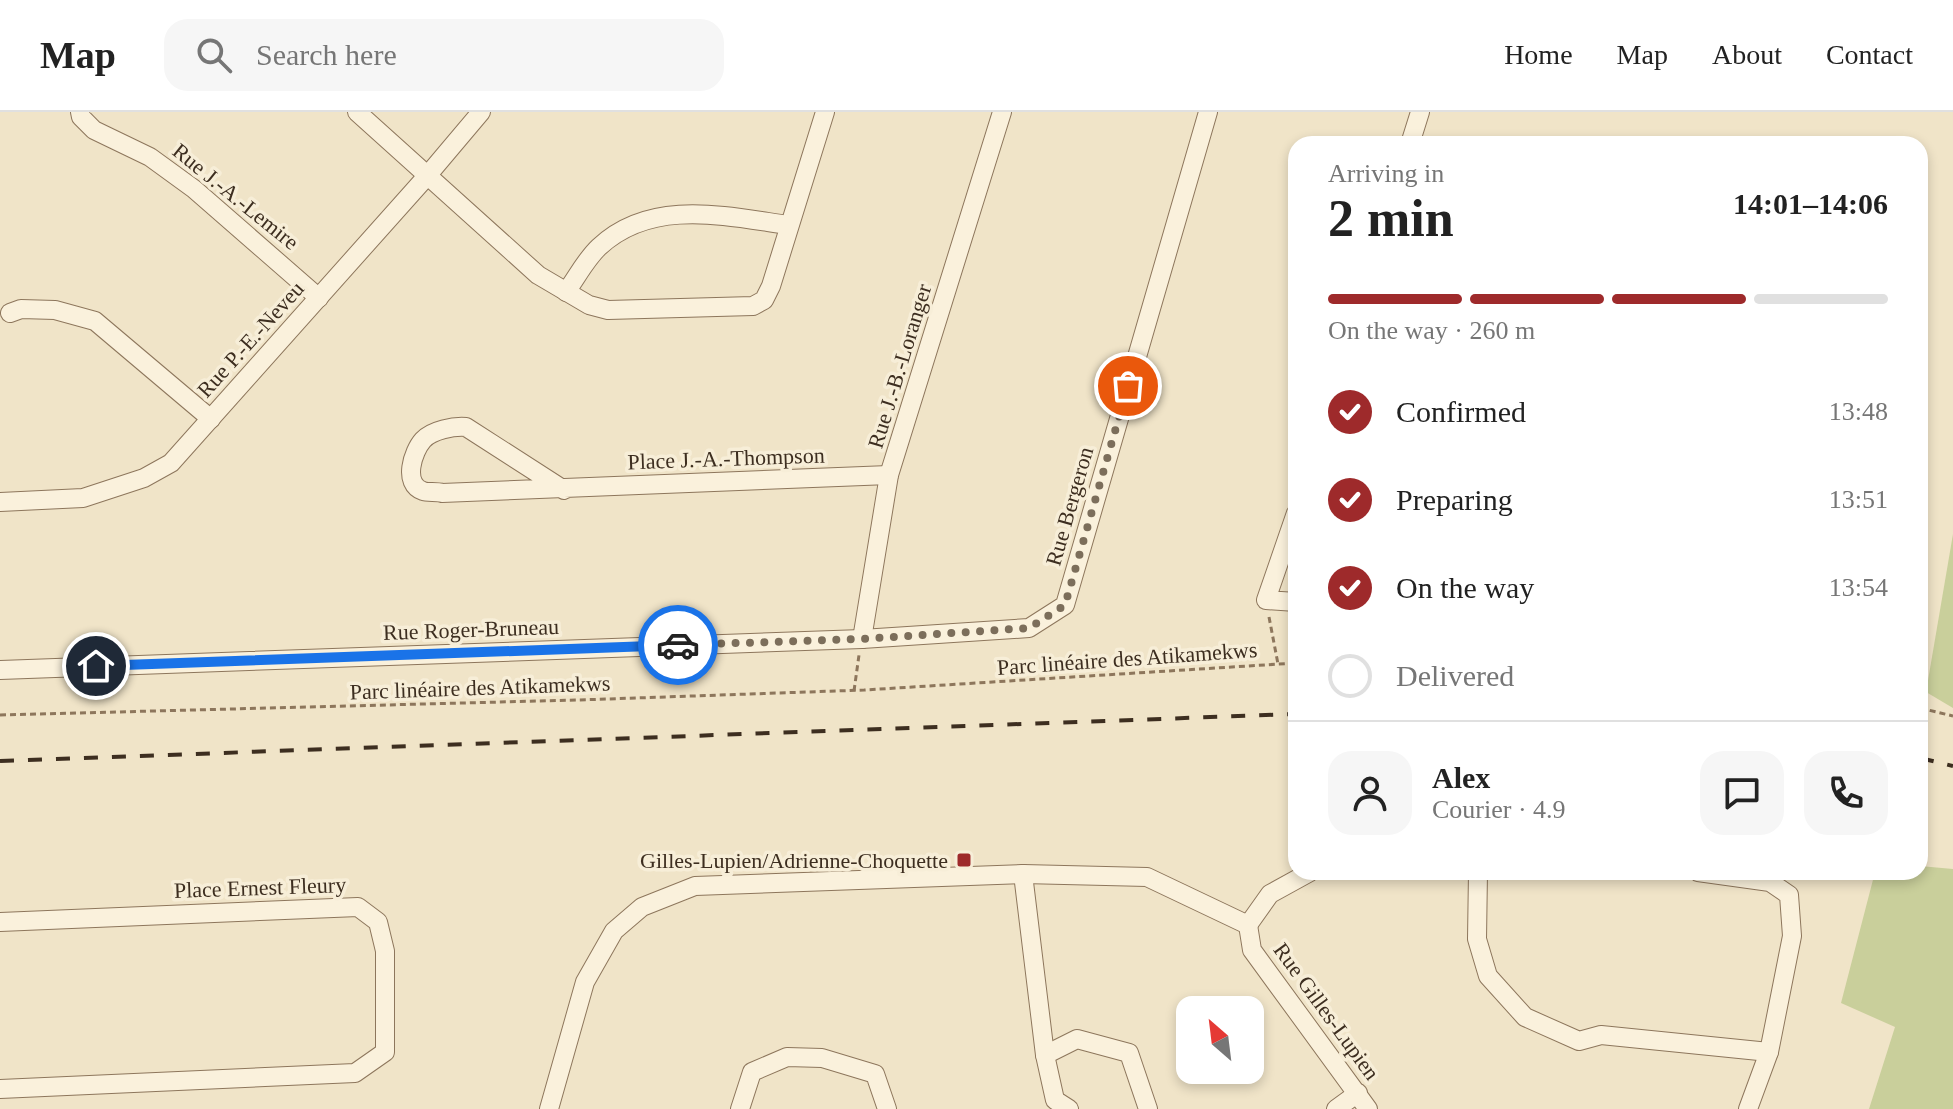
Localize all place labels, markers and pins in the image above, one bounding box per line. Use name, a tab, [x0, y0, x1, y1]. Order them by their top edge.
pin	[1094, 352, 1162, 420]
pin	[62, 632, 130, 700]
place label: Gilles-Lupien/Adrienne-Choquette	[640, 848, 948, 873]
marker: Gilles-Lupien/Adrienne-Choquette	[955, 851, 973, 869]

